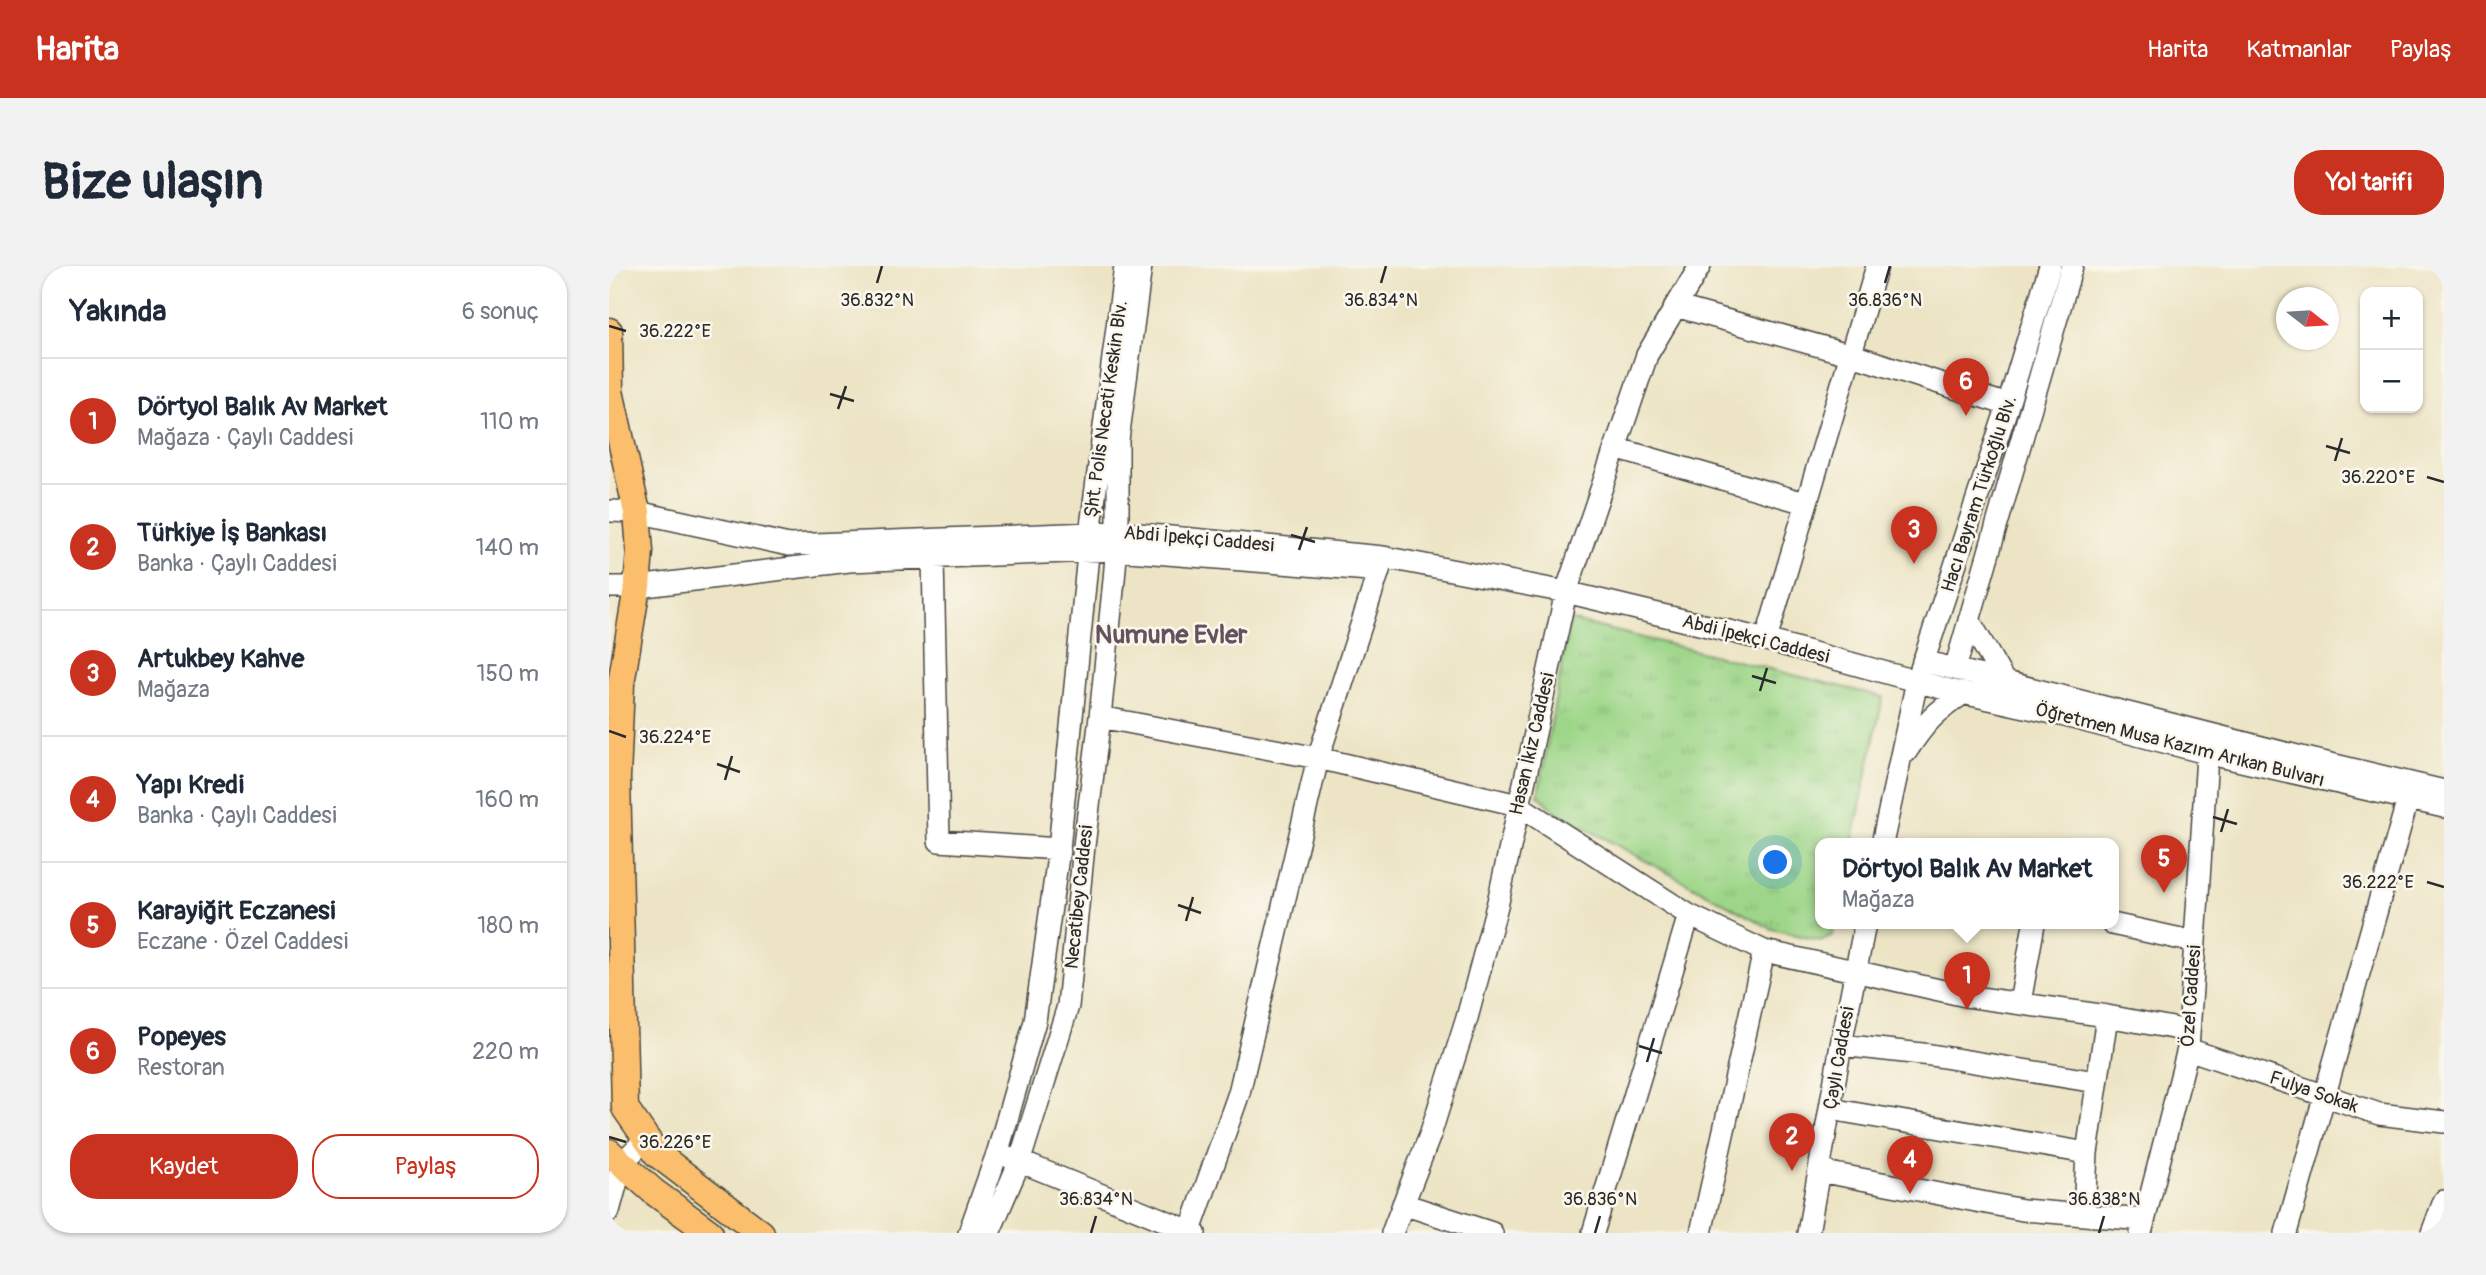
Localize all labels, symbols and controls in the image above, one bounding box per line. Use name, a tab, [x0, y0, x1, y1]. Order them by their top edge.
text: Harita	[35, 29, 119, 70]
text: Harita	[2147, 35, 2208, 64]
text: Katmanlar	[2246, 35, 2352, 64]
text: Paylaş	[2390, 35, 2451, 64]
button: Yol tarifi	[2294, 150, 2444, 215]
text: Bize ulaşın	[42, 152, 263, 213]
north arrow	[2276, 287, 2339, 350]
map controls	[2360, 287, 2423, 413]
button: +	[2360, 287, 2423, 350]
text: 36.832°N	[840, 289, 914, 312]
text: 36.834°N	[1344, 289, 1418, 312]
text: 36.836°N	[1848, 289, 1922, 312]
text: Yakında	[70, 293, 166, 330]
text: 6 sonuç	[462, 297, 539, 326]
street label: Şht. Polis Necati Keskin Blv.	[1079, 299, 1133, 519]
text: 36.222°E	[639, 320, 711, 343]
button: −	[2360, 350, 2423, 413]
pin: 6	[1943, 358, 1989, 416]
text: Dörtyol Balık Av Market	[137, 391, 388, 423]
street label: Hacı Bayram Türkoğlu Blv.	[1936, 393, 2022, 595]
text: 1	[89, 407, 98, 436]
text: 110 m	[480, 407, 539, 436]
text: Mağaza · Çaylı Caddesi	[137, 423, 353, 452]
text: 36.220°E	[2341, 466, 2415, 489]
pin: 3	[1891, 506, 1937, 564]
text: Türkiye İş Bankası	[137, 517, 327, 549]
street label: Abdi İpekçi Caddesi	[1123, 520, 1275, 558]
text: 2	[87, 533, 99, 562]
text: 140 m	[476, 533, 539, 562]
text: Banka · Çaylı Caddesi	[137, 549, 337, 578]
street label: Abdi İpekçi Caddesi	[1680, 609, 1832, 669]
district label: Numune Evler	[1095, 619, 1248, 651]
text: Artukbey Kahve	[137, 643, 304, 675]
text: 3	[87, 659, 99, 688]
text: 150 m	[476, 659, 539, 688]
street label: Hasan İkiz Caddesi	[1504, 670, 1560, 818]
text: Mağaza	[137, 675, 210, 704]
street label: Öğretmen Musa Kazım Arıkan Bulvarı	[2033, 697, 2327, 793]
text: 36.224°E	[639, 726, 711, 749]
text: Yapı Kredi	[137, 769, 244, 801]
text: 4	[86, 785, 100, 814]
text: 160 m	[475, 785, 539, 814]
text: Banka · Çaylı Caddesi	[137, 801, 337, 830]
street label: Necatibey Caddesi	[1060, 824, 1098, 970]
pin: 5	[2141, 835, 2187, 893]
popup	[1815, 838, 2119, 929]
your location	[1758, 845, 1792, 879]
text: Dörtyol Balık Av Market	[1842, 853, 2092, 885]
text: 36.222°E	[2342, 871, 2414, 894]
text: Mağaza	[1842, 885, 1914, 914]
text: Karayiğit Eczanesi	[137, 895, 336, 927]
text: 5	[87, 911, 99, 940]
text: 180 m	[477, 911, 539, 940]
text: Eczane · Özel Caddesi	[137, 927, 348, 956]
street label: Özel Caddesi	[2175, 944, 2207, 1048]
pin: 1	[1944, 952, 1990, 1010]
street label: Çaylı Caddesi	[1818, 1005, 1860, 1111]
text: Popeyes	[137, 1021, 226, 1053]
text: 6	[86, 1037, 100, 1066]
text: 220 m	[472, 1037, 539, 1066]
text: Restoran	[137, 1053, 225, 1082]
street label: Fulya Sokak	[2266, 1066, 2362, 1118]
pin: 2	[1769, 1113, 1815, 1171]
text: 36.226°E	[639, 1131, 711, 1154]
button: Kaydet	[70, 1134, 298, 1199]
button: Paylaş	[312, 1134, 539, 1199]
pin: 4	[1887, 1136, 1933, 1194]
text: 36.834°N	[1059, 1188, 1133, 1211]
text: 36.836°N	[1563, 1188, 1637, 1211]
text: 36.838°N	[2068, 1188, 2140, 1211]

